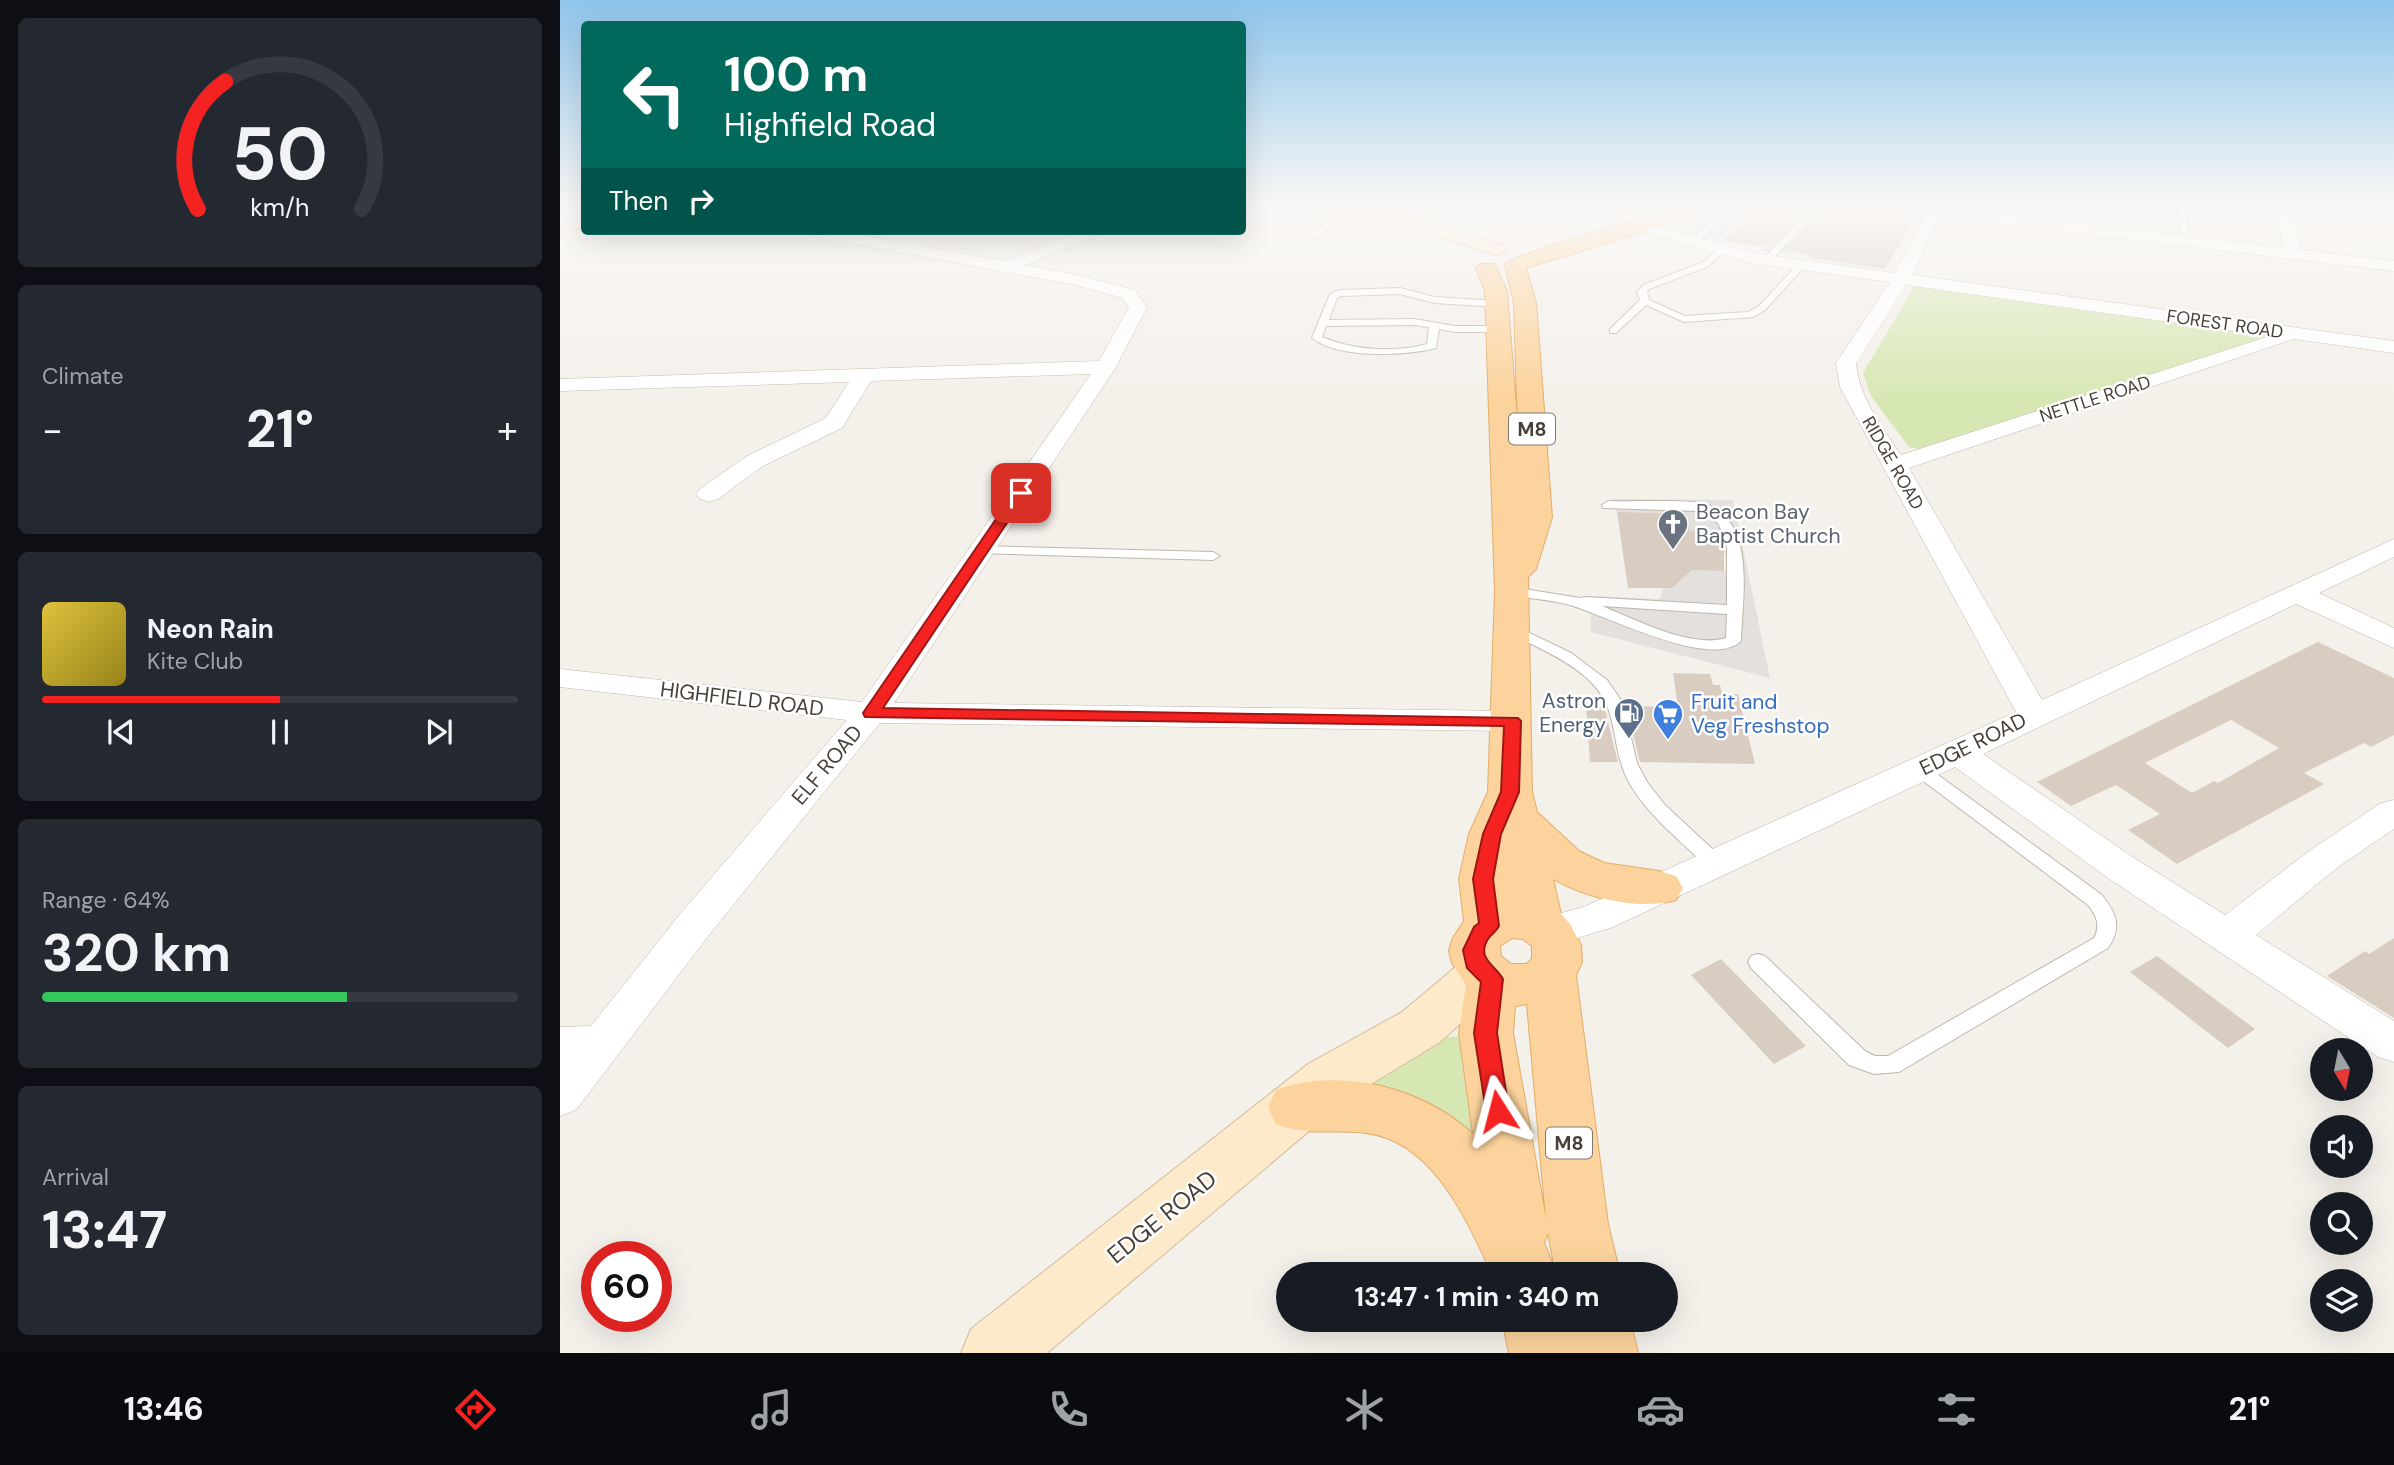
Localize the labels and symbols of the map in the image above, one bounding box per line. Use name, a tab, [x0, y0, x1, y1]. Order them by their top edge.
street label: FOREST ROAD	[2165, 304, 2285, 344]
street label: NETTLE ROAD	[2036, 370, 2154, 428]
street label: RIDGE ROAD	[1857, 412, 1929, 514]
road number: M8	[1509, 414, 1555, 444]
pin	[991, 463, 1051, 523]
place label: Beacon Bay Baptist Church	[1696, 498, 1841, 550]
church icon: Beacon Bay Baptist Church	[1656, 507, 1690, 551]
street label: HIGHFIELD ROAD	[659, 675, 825, 723]
place label: Astron Energy	[1539, 687, 1606, 739]
place label: Fruit and Veg Freshstop	[1691, 688, 1830, 740]
fuel station icon: Astron Energy	[1612, 696, 1646, 740]
supermarket icon: Fruit and Veg Freshstop	[1651, 697, 1685, 741]
street label: EDGE ROAD	[1915, 706, 2031, 782]
street label: ELF ROAD	[785, 719, 869, 811]
north arrow	[2310, 1038, 2373, 1101]
position arrow	[1461, 1074, 1535, 1148]
road number: M8	[1546, 1128, 1592, 1158]
street label: EDGE ROAD	[1101, 1163, 1223, 1270]
speed limit sign: 60	[581, 1241, 672, 1332]

